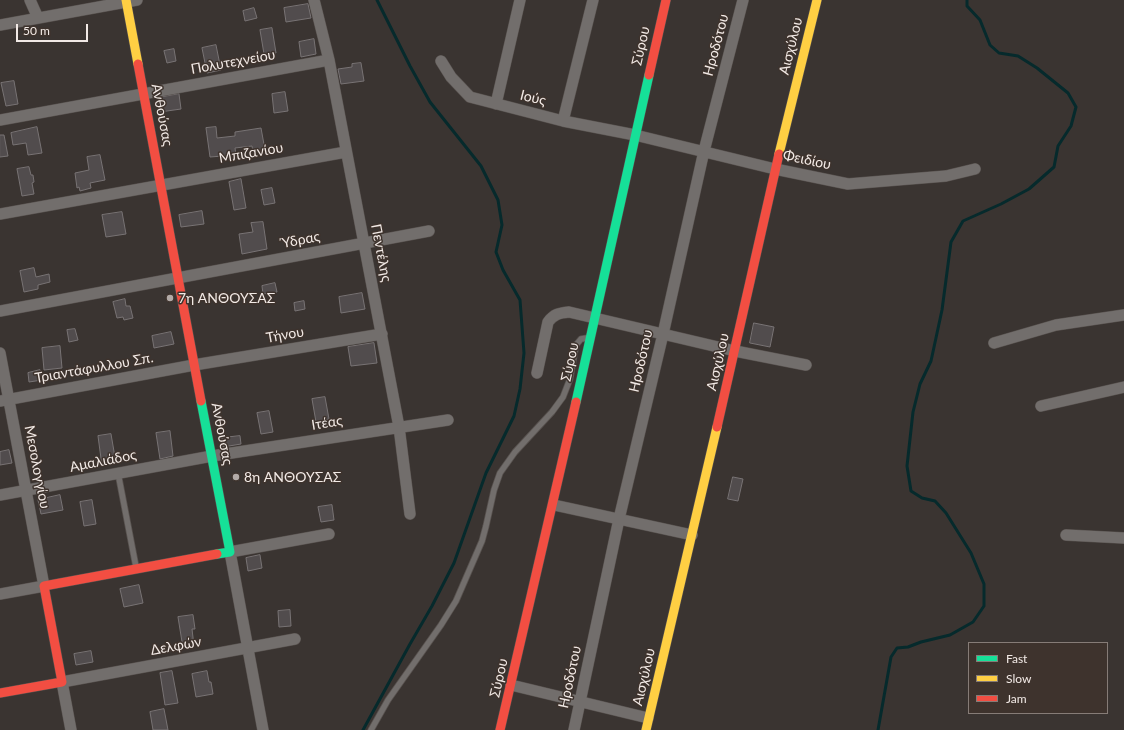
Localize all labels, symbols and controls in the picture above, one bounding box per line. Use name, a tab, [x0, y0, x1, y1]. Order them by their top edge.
street label: Ηροδότου	[700, 12, 732, 78]
scale bar	[18, 16, 90, 42]
street label: Αισχύλου	[776, 16, 806, 76]
text: 50 m	[23, 23, 50, 38]
street label: Σύρου	[628, 25, 654, 67]
street label: Πολυτεχνείου	[189, 46, 277, 78]
street label: Ανθούσας	[148, 82, 176, 148]
street label: Ιούς	[518, 87, 548, 109]
street label: Μπιζανίου	[218, 139, 284, 167]
street label: Φειδίου	[781, 147, 833, 173]
street label: Πεντέλης	[367, 223, 395, 283]
street label: Ύδρας	[281, 228, 321, 252]
place label: 7η ΑΝΘΟΥΣΑΣ	[178, 290, 275, 306]
marker: 7η ΑΝΘΟΥΣΑΣ	[165, 293, 175, 303]
street label: Τήνου	[265, 323, 305, 347]
street label: Ηροδότου	[626, 328, 656, 394]
street label: Αισχύλου	[703, 332, 733, 392]
street label: Σύρου	[558, 341, 582, 383]
street label: Τριαντάφυλλου Σπ.	[33, 349, 155, 387]
street label: Ανθούσας	[208, 401, 236, 467]
street label: Ιτέας	[310, 412, 344, 434]
street label: Μεσολογγίου	[21, 424, 53, 510]
street label: Αμαλιάδος	[68, 446, 138, 476]
place label: 8η ΑΝΘΟΥΣΑΣ	[244, 469, 341, 485]
marker: 8η ΑΝΘΟΥΣΑΣ	[231, 472, 241, 482]
street label: Δελφών	[149, 633, 203, 659]
legend	[968, 642, 1108, 714]
street label: Ηροδότου	[555, 644, 585, 710]
street label: Αισχύλου	[629, 647, 659, 707]
text: Fast	[1006, 651, 1027, 666]
street label: Σύρου	[486, 657, 512, 699]
text: Slow	[1006, 671, 1031, 686]
text: Jam	[1006, 691, 1027, 706]

